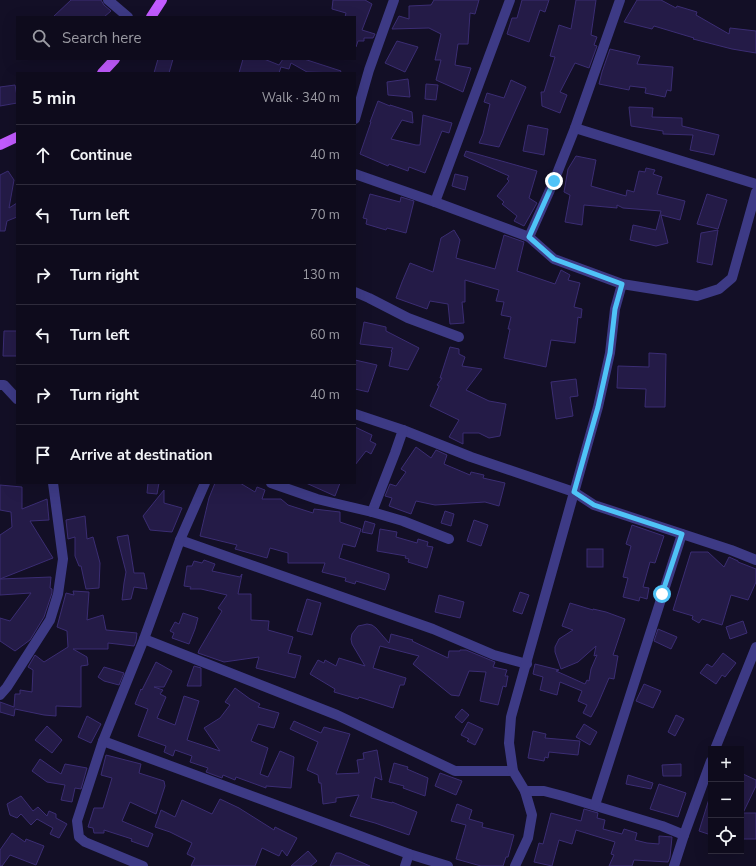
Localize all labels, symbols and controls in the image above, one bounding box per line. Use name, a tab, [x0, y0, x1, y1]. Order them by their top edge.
search box	[16, 16, 356, 60]
icon: search	[30, 27, 52, 49]
text: Search here	[62, 28, 142, 48]
text: 5 min	[32, 87, 76, 110]
text: Walk · 340 m	[262, 89, 340, 107]
icon: ahead	[32, 144, 54, 166]
text: Continue	[70, 145, 132, 165]
text: 40 m	[310, 146, 340, 164]
route end	[545, 172, 563, 190]
icon: left	[32, 204, 54, 226]
text: Turn left	[70, 205, 129, 225]
text: 70 m	[310, 206, 340, 224]
icon: right	[32, 264, 54, 286]
text: Turn right	[70, 265, 139, 285]
text: 130 m	[302, 266, 340, 284]
icon: left	[32, 324, 54, 346]
text: Turn left	[70, 325, 129, 345]
text: 60 m	[310, 326, 340, 344]
icon: right	[32, 384, 54, 406]
text: Turn right	[70, 385, 139, 405]
text: 40 m	[310, 386, 340, 404]
icon: arrive	[32, 444, 54, 466]
text: Arrive at destination	[70, 445, 213, 465]
route start	[653, 585, 671, 603]
map controls	[708, 746, 744, 854]
button: +	[708, 746, 744, 782]
button: −	[708, 782, 744, 818]
button: locate	[708, 818, 744, 854]

